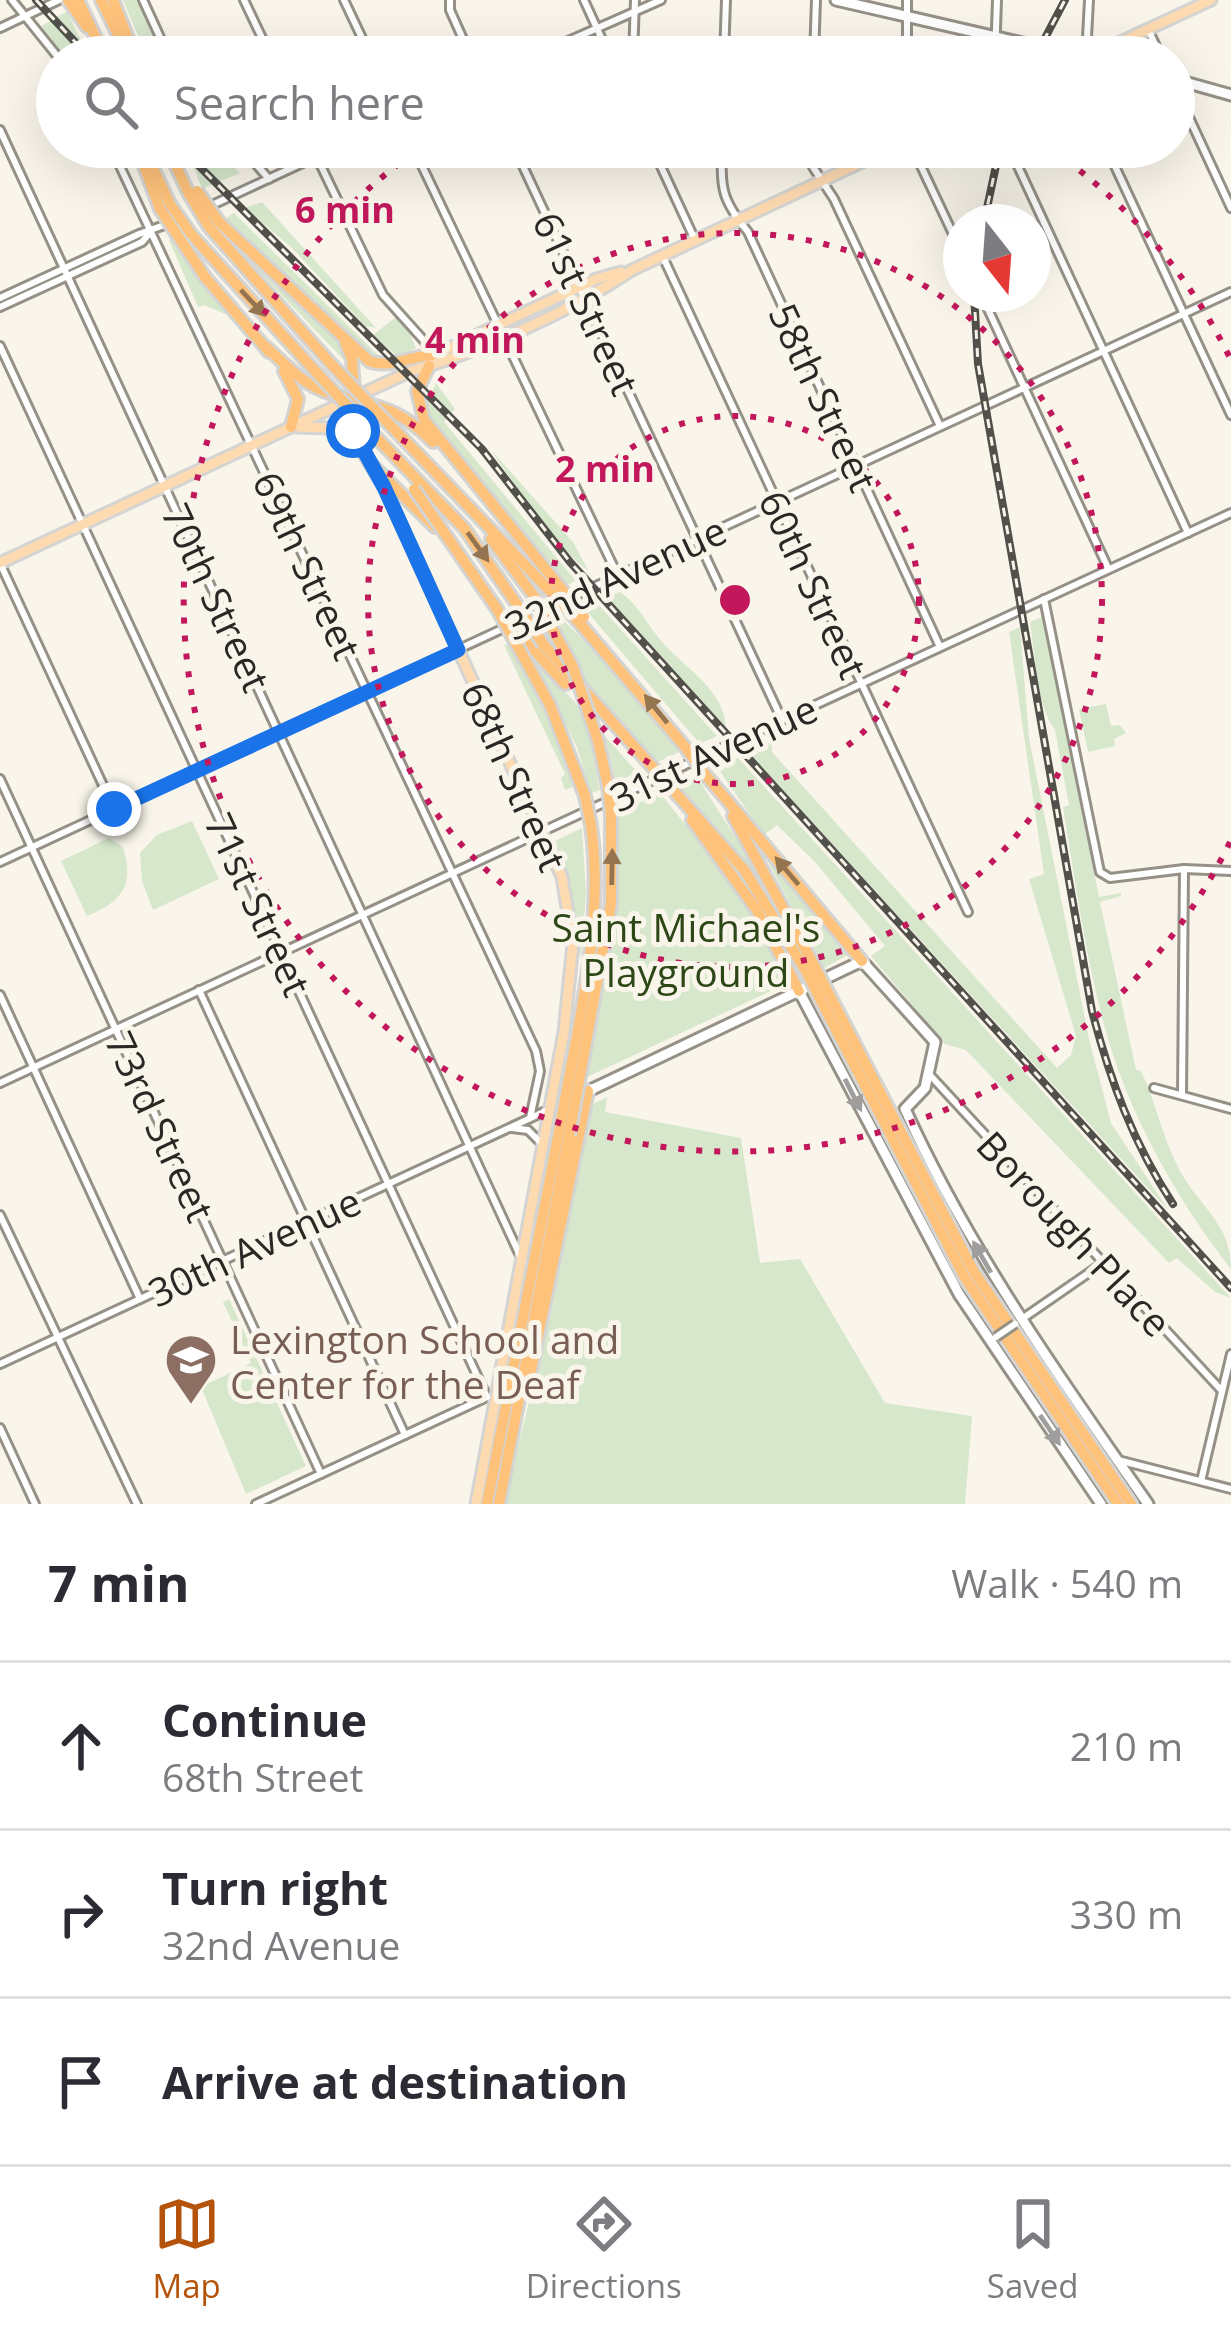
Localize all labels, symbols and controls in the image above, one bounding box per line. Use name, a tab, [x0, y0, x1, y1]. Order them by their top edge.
search box	[36, 36, 1195, 168]
icon: search	[78, 69, 144, 135]
text: Search here	[174, 72, 425, 133]
text: 6 min	[295, 185, 395, 234]
street label: 61st Street	[522, 203, 652, 403]
north arrow	[943, 204, 1051, 312]
one-way arrow	[239, 289, 266, 318]
street label: 58th Street	[757, 294, 891, 500]
text: 4 min	[425, 315, 525, 364]
route start	[326, 404, 380, 458]
text: 2 min	[555, 444, 655, 493]
street label: 69th Street	[241, 462, 375, 668]
street label: 60th Street	[747, 481, 881, 687]
street label: 70th Street	[150, 494, 284, 700]
street label: 32nd Avenue	[496, 503, 734, 651]
one-way arrow	[465, 531, 489, 563]
centre of rings	[714, 579, 756, 621]
street label: 68th Street	[450, 673, 580, 879]
street label: 31st Avenue	[601, 681, 825, 823]
one-way arrow	[643, 694, 669, 724]
route end	[87, 782, 141, 836]
street label: 71st Street	[194, 804, 324, 1004]
one-way arrow	[603, 847, 622, 885]
one-way arrow	[775, 856, 801, 886]
park label: Saint Michael's Playground	[552, 900, 820, 998]
street label: 73rd Street	[94, 1023, 228, 1229]
one-way arrow	[842, 1077, 862, 1112]
street label: Borough Place	[966, 1119, 1184, 1347]
street label: 30th Avenue	[139, 1174, 369, 1318]
one-way arrow	[973, 1241, 994, 1274]
place label: Lexington School and Center for the Deaf	[230, 1312, 619, 1410]
school or university icon: Lexington School and Center for the Deaf	[163, 1332, 219, 1406]
one-way arrow	[1039, 1414, 1061, 1447]
text: 7 min	[48, 1547, 190, 1617]
text: Walk · 540 m	[951, 1556, 1183, 1609]
text: Continue	[162, 1689, 367, 1750]
icon: ahead	[48, 1713, 114, 1779]
text: 210 m	[1070, 1719, 1183, 1772]
text: 68th Street	[162, 1750, 363, 1803]
text: Turn right	[162, 1857, 388, 1918]
icon: right	[48, 1881, 114, 1947]
text: 330 m	[1070, 1887, 1183, 1940]
text: 32nd Avenue	[162, 1918, 400, 1971]
icon: arrive	[48, 2049, 114, 2115]
text: Arrive at destination	[162, 2051, 628, 2112]
tab: Map	[153, 2191, 221, 2308]
tab: Directions	[526, 2191, 682, 2308]
tab: Saved	[987, 2191, 1078, 2308]

